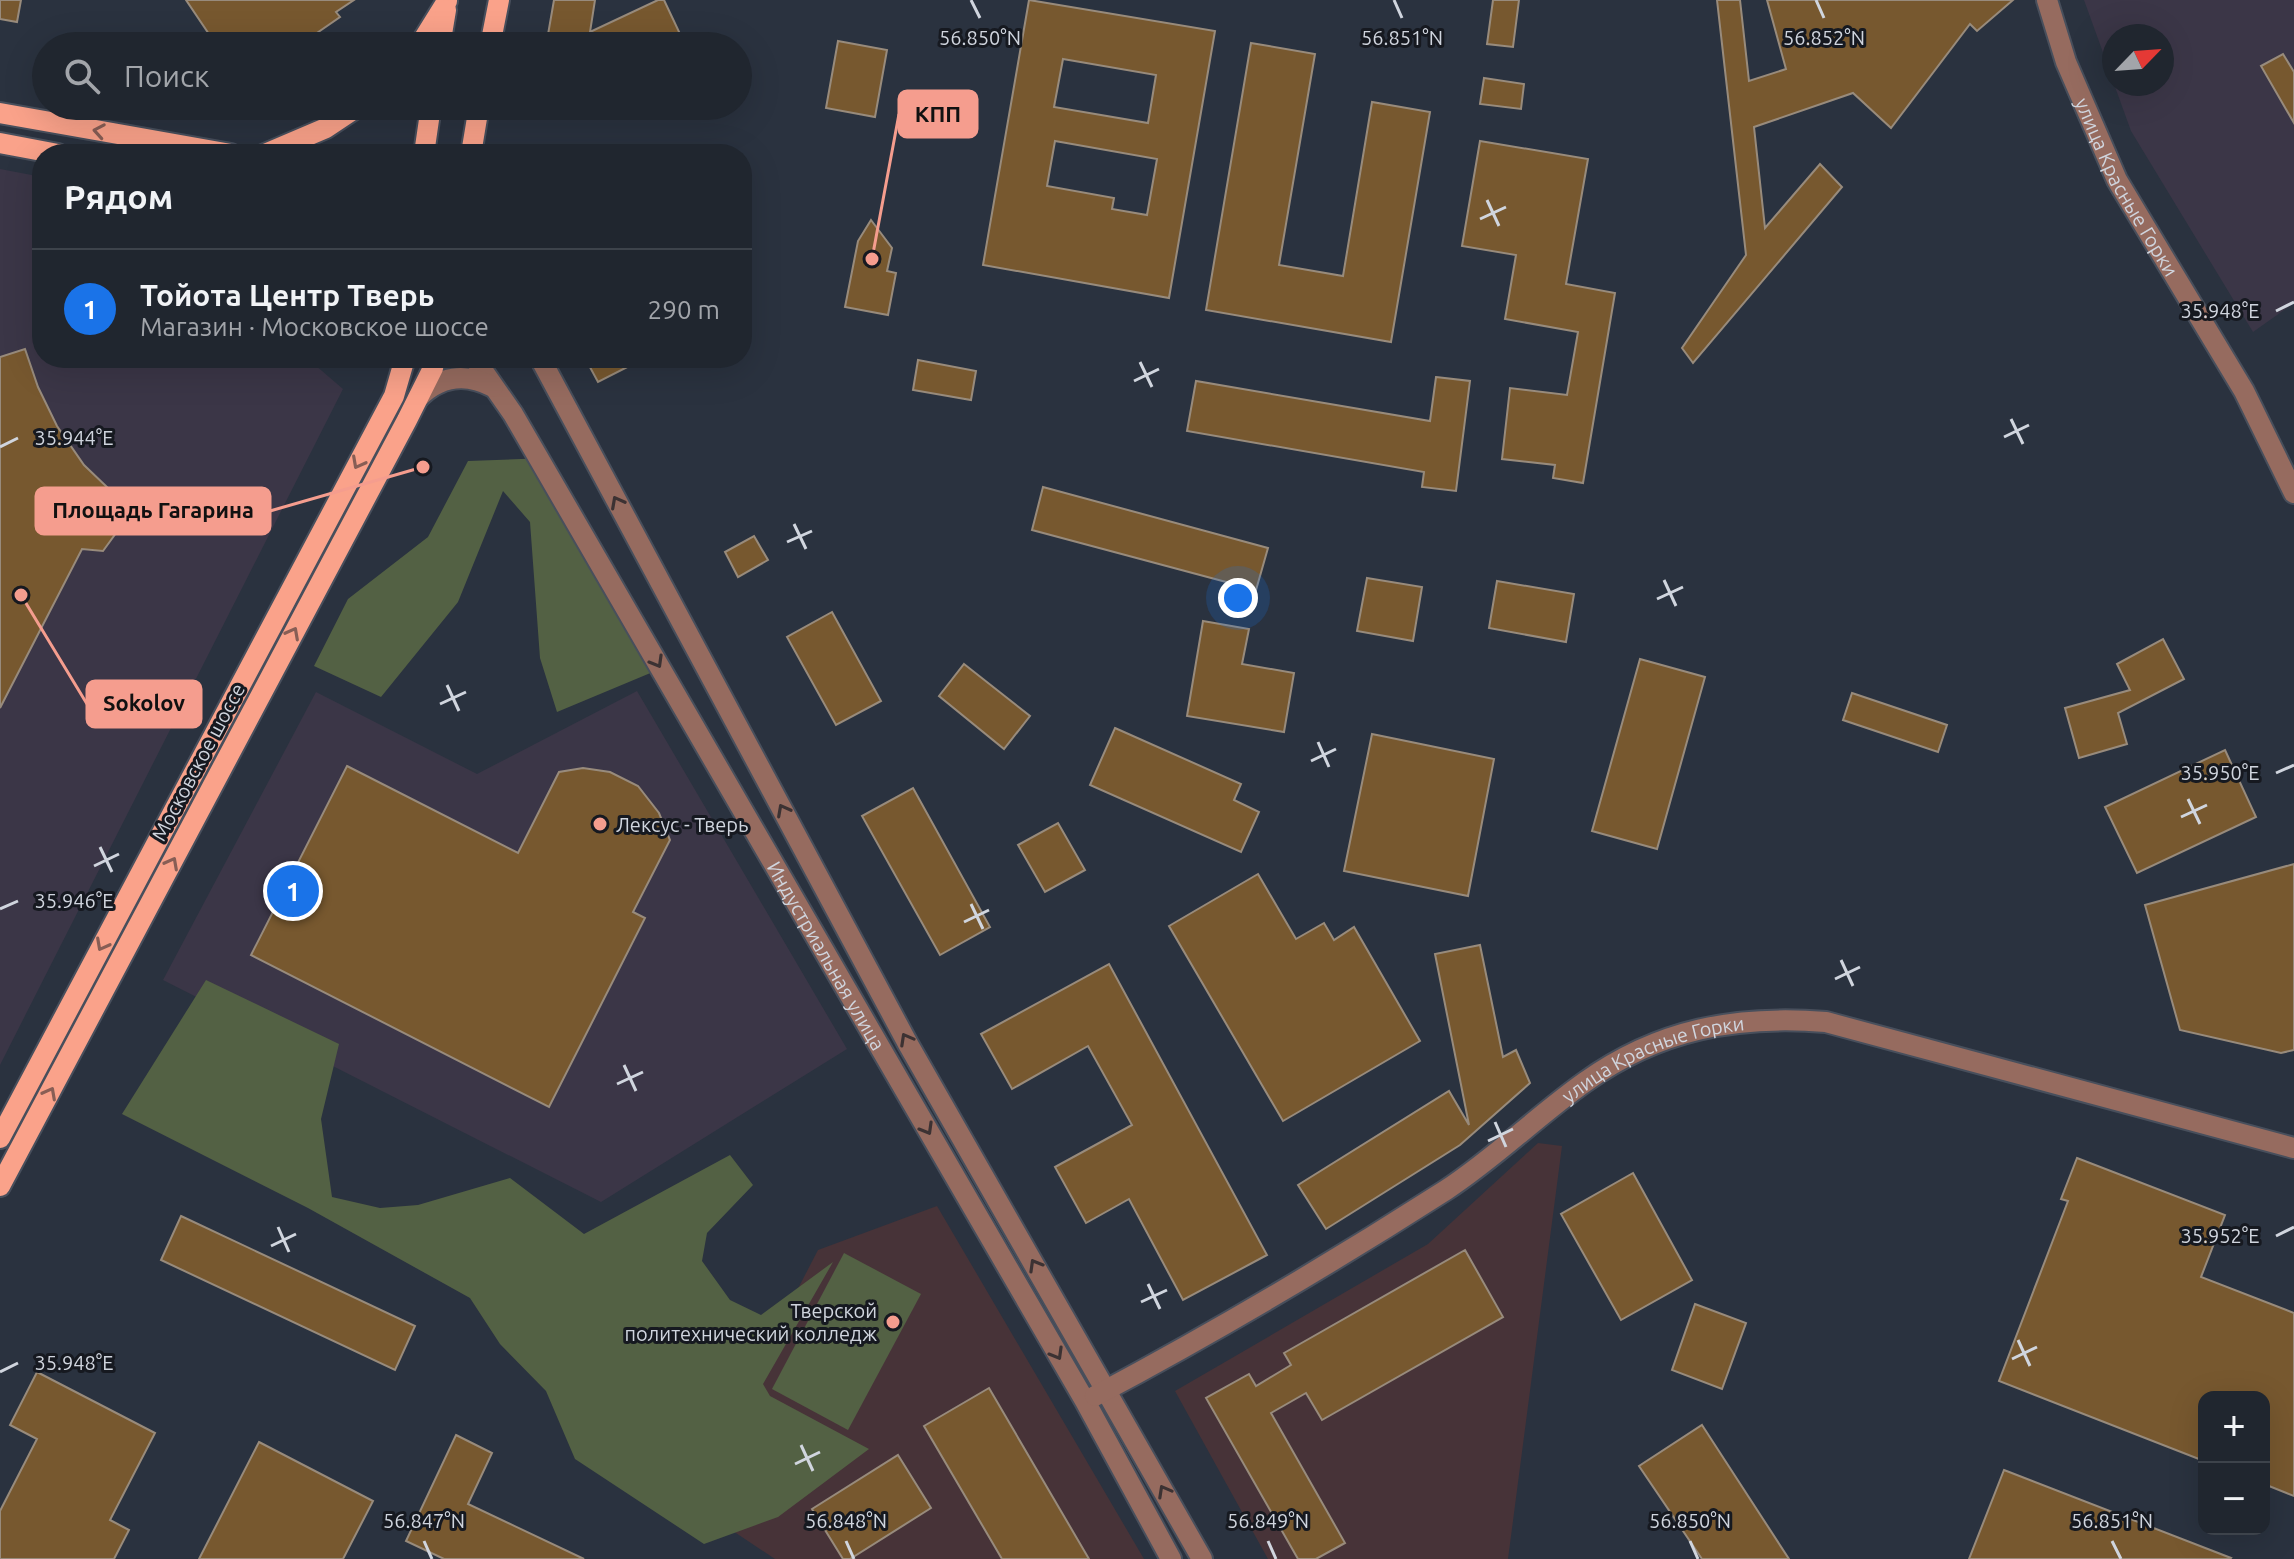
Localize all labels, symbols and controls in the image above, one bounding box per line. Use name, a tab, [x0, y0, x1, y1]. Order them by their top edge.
north arrow	[2102, 24, 2174, 96]
text: 56.850°N	[939, 26, 1021, 49]
text: 56.851°N	[1361, 26, 1443, 49]
text: 56.852°N	[1783, 26, 1865, 49]
search box	[32, 32, 752, 120]
icon: search	[60, 54, 104, 98]
text: Поиск	[124, 59, 209, 93]
callout: КПП	[899, 91, 977, 137]
street label: улица Красные Горки	[2071, 94, 2184, 280]
text: КПП	[915, 101, 961, 126]
one-way arrow	[92, 124, 106, 141]
text: Рядом	[64, 177, 173, 215]
text: Тойота Центр Тверь	[140, 278, 434, 312]
text: 1	[83, 295, 97, 324]
text: 290 m	[648, 295, 720, 324]
text: 35.948°E	[2181, 299, 2260, 322]
text: Магазин · Московское шоссе	[140, 312, 489, 341]
text: 35.944°E	[35, 426, 114, 449]
one-way arrow	[353, 454, 368, 469]
callout: Площадь Гагарина	[36, 488, 270, 534]
one-way arrow	[611, 496, 626, 511]
text: Площадь Гагарина	[52, 497, 254, 522]
your location	[1218, 578, 1258, 618]
one-way arrow	[284, 627, 299, 642]
one-way arrow	[647, 653, 662, 668]
street label: Московское шоссе	[147, 679, 249, 845]
callout: Sokolov	[87, 681, 201, 727]
text: Sokolov	[103, 690, 185, 715]
text: 35.950°E	[2181, 761, 2260, 784]
one-way arrow	[778, 804, 793, 818]
place label: Лексус - Тверь	[616, 813, 748, 836]
marker: Лексус - Тверь	[591, 815, 609, 833]
one-way arrow	[162, 857, 177, 871]
street label: Индустриальная улица	[763, 857, 890, 1054]
pin: 1	[267, 861, 319, 921]
text: 35.946°E	[35, 889, 114, 912]
one-way arrow	[97, 937, 112, 951]
street label: улица Красные Горки	[1557, 1011, 1745, 1107]
one-way arrow	[900, 1033, 915, 1048]
one-way arrow	[40, 1086, 55, 1101]
one-way arrow	[917, 1120, 933, 1135]
text: 35.952°E	[2181, 1224, 2260, 1247]
one-way arrow	[1029, 1259, 1045, 1274]
place label: Тверской политехнический колледж	[624, 1299, 877, 1345]
marker: Тверской политехнический колледж	[884, 1313, 902, 1331]
one-way arrow	[1047, 1345, 1063, 1360]
text: 35.948°E	[35, 1351, 114, 1374]
map controls	[2198, 1391, 2270, 1535]
button: +	[2198, 1391, 2270, 1463]
button: −	[2198, 1463, 2270, 1535]
one-way arrow	[1158, 1485, 1173, 1499]
text: 56.847°N	[383, 1509, 465, 1532]
text: 56.848°N	[805, 1509, 887, 1532]
text: 56.849°N	[1227, 1509, 1309, 1532]
text: 56.850°N	[1649, 1509, 1731, 1532]
text: 56.851°N	[2071, 1509, 2153, 1532]

